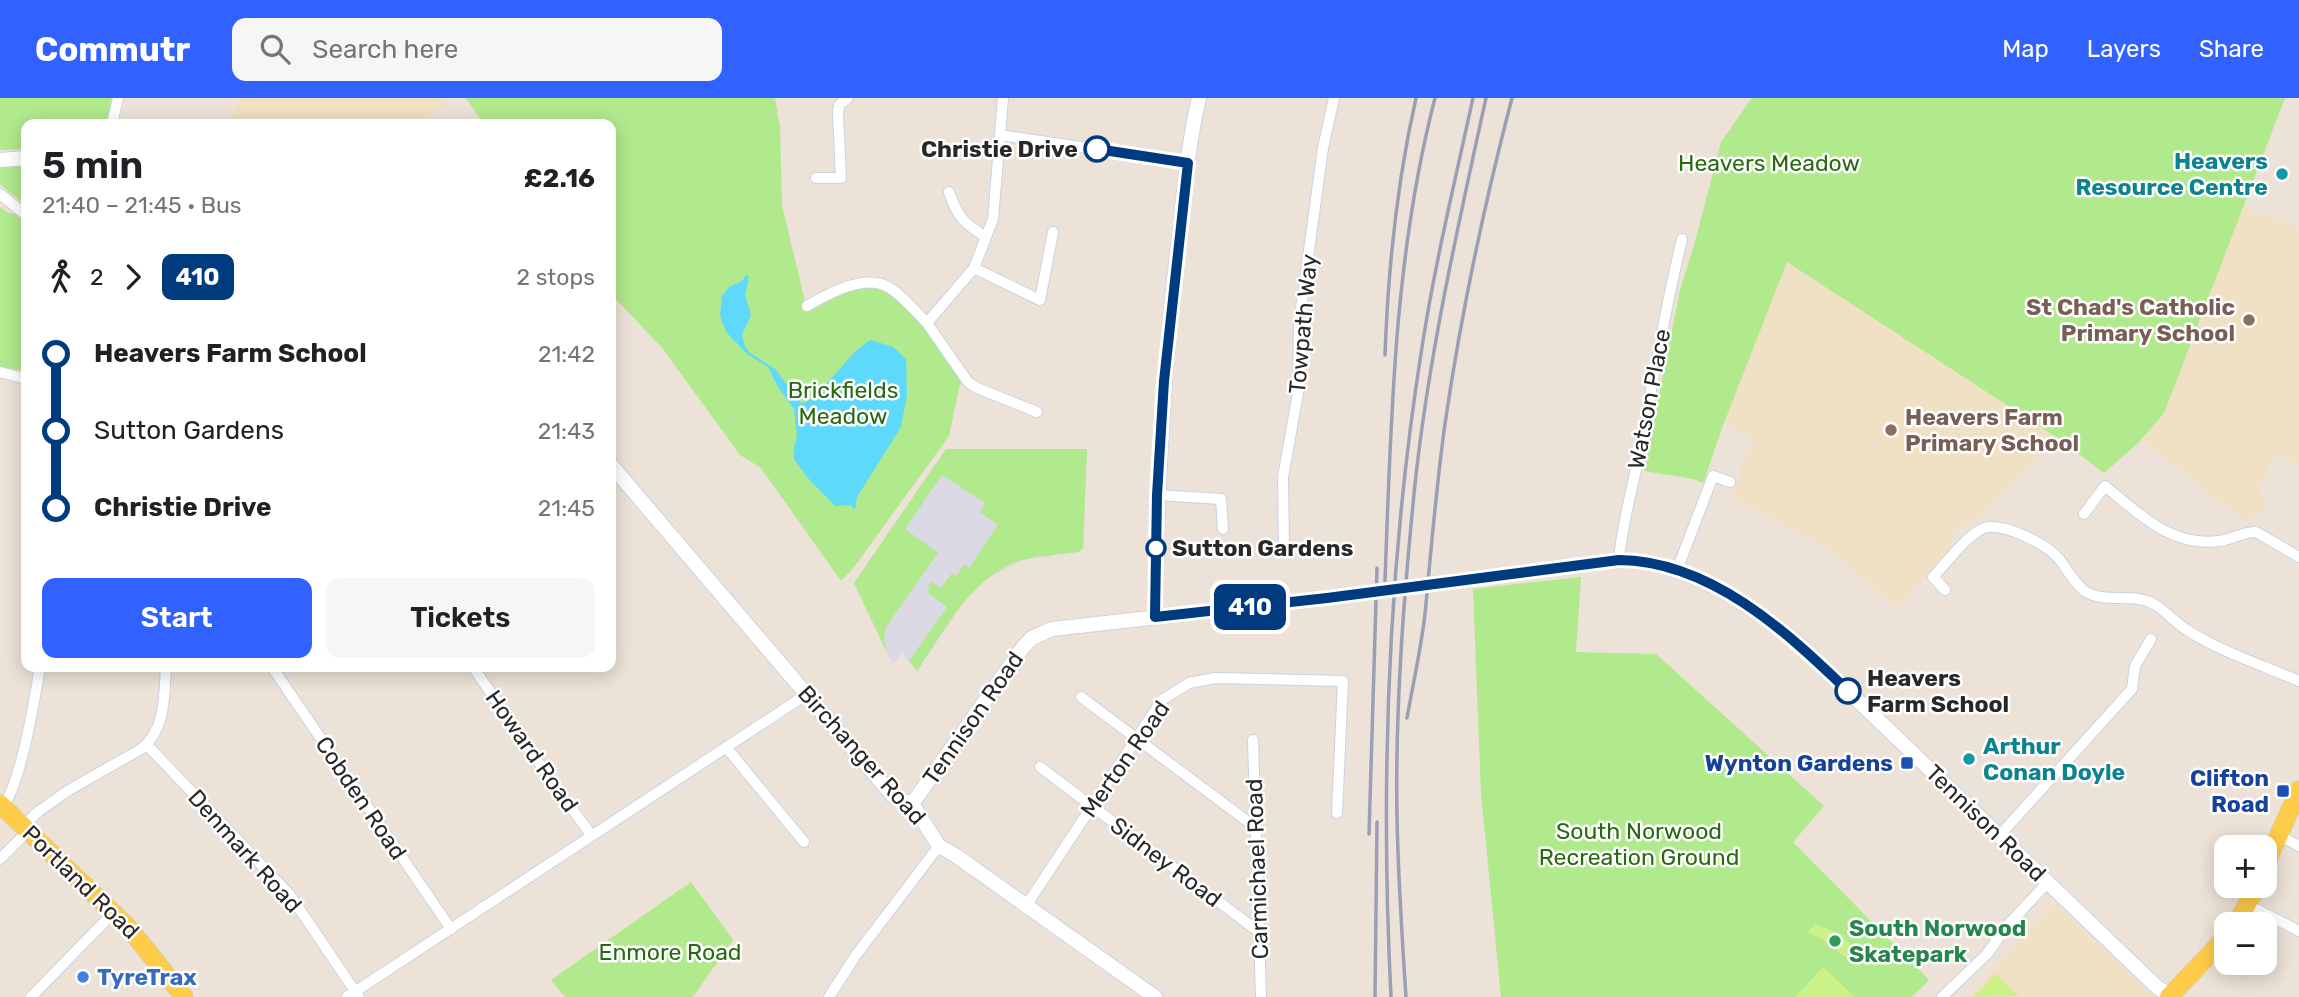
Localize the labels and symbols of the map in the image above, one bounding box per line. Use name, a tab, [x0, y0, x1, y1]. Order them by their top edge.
place label: Christie Drive	[921, 135, 1078, 163]
marker: Christie Drive	[1084, 136, 1110, 162]
place label: Heavers Resource Centre	[2075, 147, 2268, 201]
park label: Heavers Meadow	[1678, 149, 1860, 177]
marker: Heavers Resource Centre	[2274, 166, 2290, 182]
street label: Towpath Way	[1283, 253, 1323, 395]
place label: St Chad's Catholic Primary School	[2026, 293, 2235, 347]
marker: St Chad's Catholic Primary School	[2241, 312, 2257, 328]
street label: Watson Place	[1622, 326, 1676, 472]
park label: Brickfields Meadow	[788, 376, 898, 430]
place label: Heavers Farm Primary School	[1905, 403, 2079, 457]
marker: Heavers Farm Primary School	[1883, 422, 1899, 438]
place label: Sutton Gardens	[1172, 534, 1354, 562]
marker: Sutton Gardens	[1146, 538, 1166, 558]
line badge: 410	[1210, 584, 1290, 630]
street label: Tennison Road	[917, 646, 1029, 790]
place label: Heavers Farm School	[1867, 664, 2009, 718]
marker: Heavers Farm School	[1835, 678, 1861, 704]
street label: Birchanger Road	[792, 680, 932, 830]
street label: Howard Road	[480, 685, 584, 817]
street label: Merton Road	[1074, 695, 1176, 823]
street label: Cobden Road	[309, 731, 413, 865]
place label: Arthur Conan Doyle	[1983, 732, 2125, 786]
place label: Wynton Gardens	[1705, 749, 1893, 777]
marker: Arthur Conan Doyle	[1961, 751, 1977, 767]
marker: Wynton Gardens	[1899, 755, 1915, 771]
street label: Tennison Road	[1920, 759, 2052, 887]
place label: Clifton Road	[2190, 764, 2269, 818]
street label: Carmichael Road	[1240, 778, 1274, 960]
marker: Clifton Road	[2275, 783, 2291, 799]
street label: Denmark Road	[182, 784, 308, 918]
street label: Sidney Road	[1105, 811, 1227, 913]
park label: South Norwood Recreation Ground	[1539, 817, 1739, 871]
street label: Portland Road	[17, 819, 145, 945]
place label: South Norwood Skatepark	[1849, 914, 2026, 968]
marker: South Norwood Skatepark	[1827, 933, 1843, 949]
park label: Enmore Road	[598, 938, 742, 966]
place label: TyreTrax	[97, 963, 197, 991]
marker: TyreTrax	[75, 969, 91, 985]

